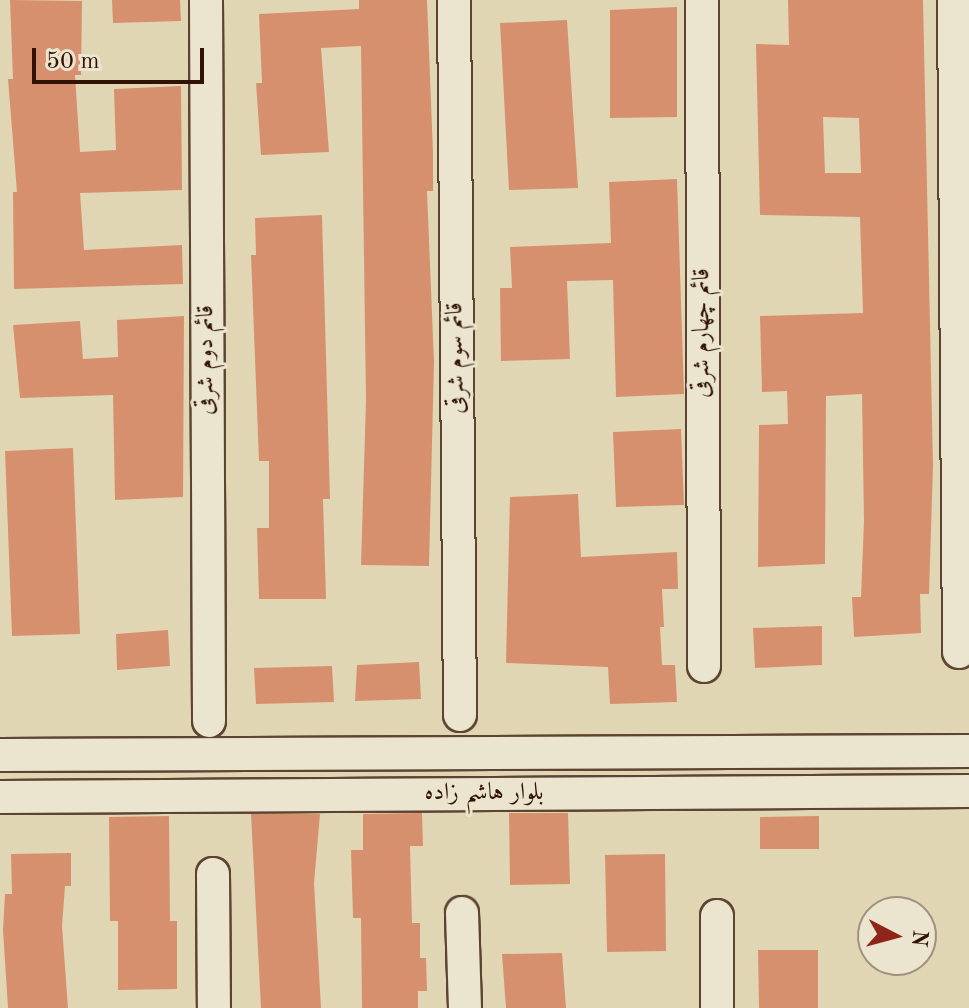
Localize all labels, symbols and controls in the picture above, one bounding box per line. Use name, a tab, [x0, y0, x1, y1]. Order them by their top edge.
scale bar	[36, 32, 208, 82]
text: 50 m	[46, 50, 100, 74]
street label: قائم چهارم شرقی	[689, 268, 717, 398]
street label: قائم سوم شرقی	[442, 302, 472, 414]
street label: قائم دوم شرقی	[193, 305, 221, 415]
street label: بلوار هاشم زاده	[424, 780, 544, 808]
north arrow	[857, 896, 937, 976]
text: N	[907, 929, 931, 948]

